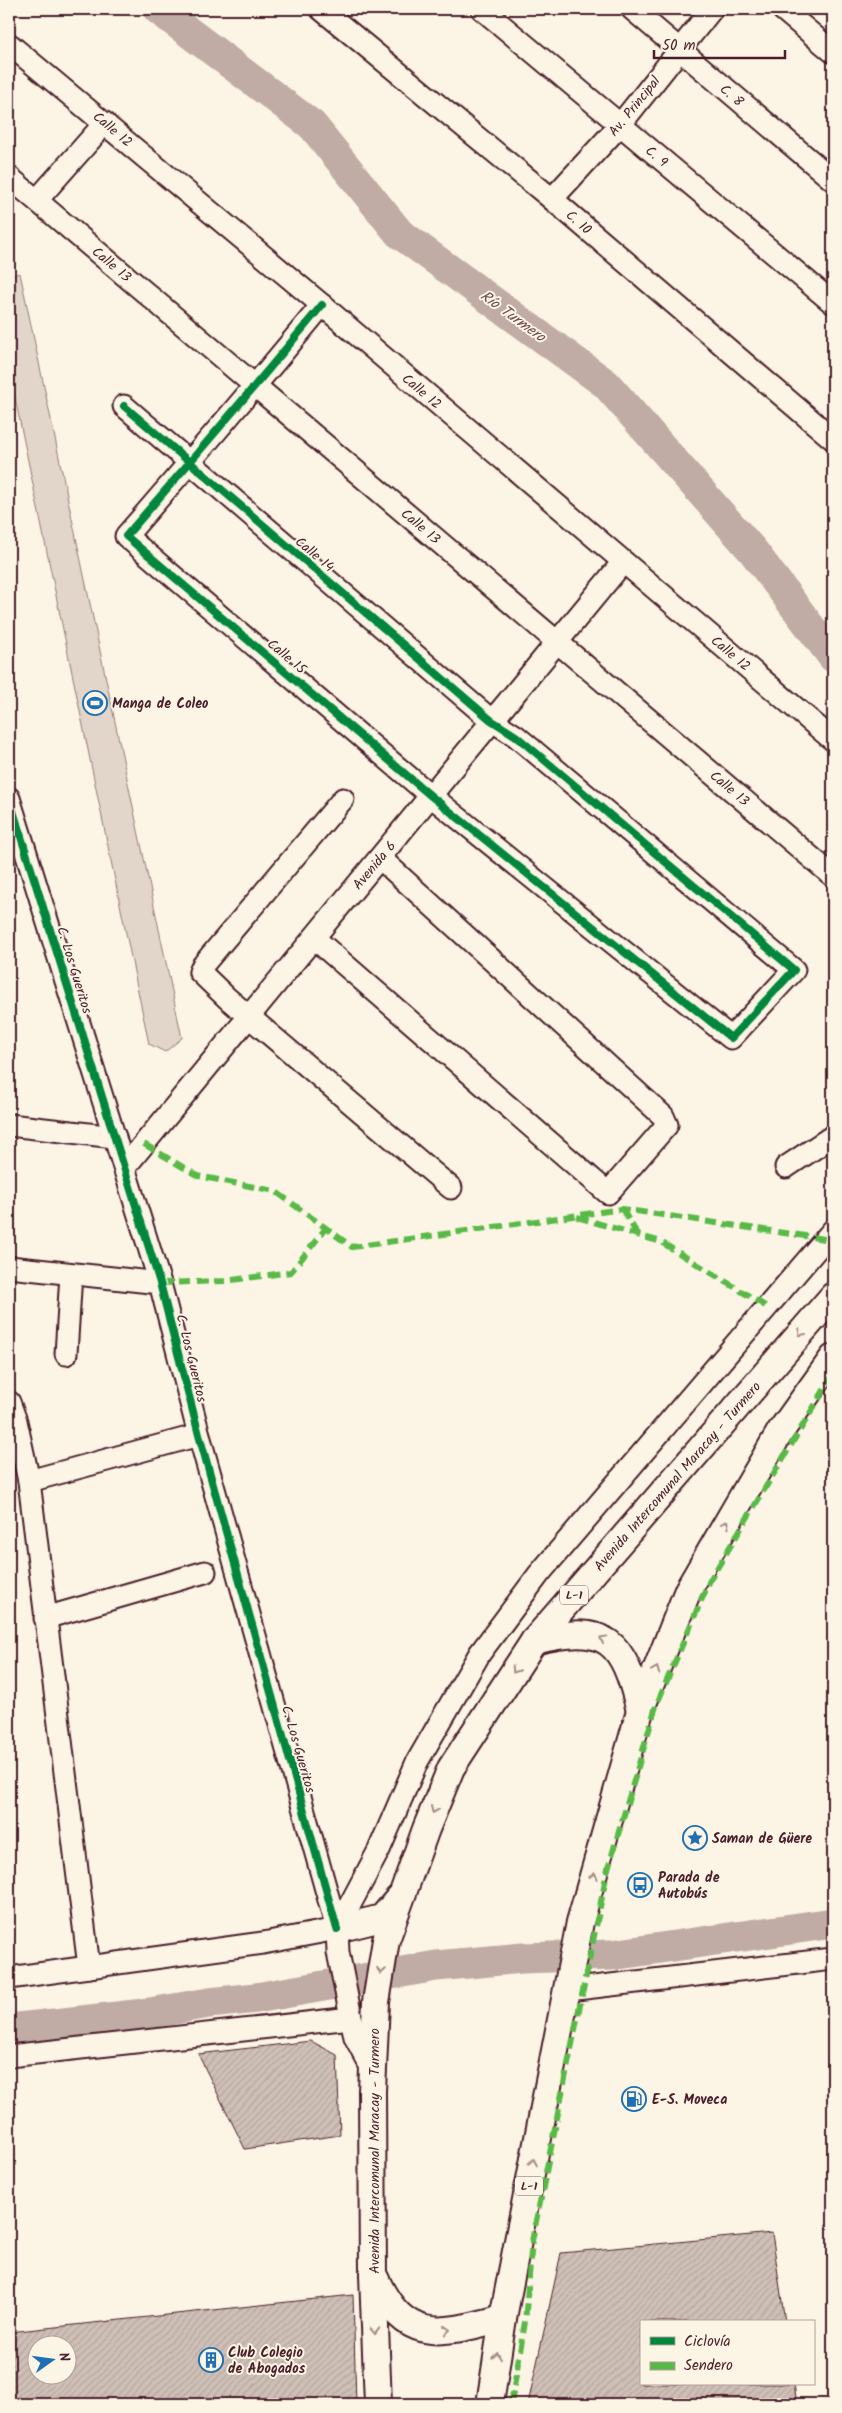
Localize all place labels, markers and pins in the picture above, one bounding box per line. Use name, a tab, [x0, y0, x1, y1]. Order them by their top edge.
sports icon: Manga de Coleo	[82, 690, 108, 716]
place label: Manga de Coleo	[112, 693, 209, 715]
place icon: Saman de Güere	[682, 1825, 708, 1851]
place label: Saman de Güere	[712, 1828, 812, 1850]
place label: Parada de Autobús	[658, 1867, 720, 1905]
bus stop icon: Parada de Autobús	[627, 1872, 653, 1898]
fuel station icon: E-S. Moveca	[621, 2086, 647, 2112]
place label: E-S. Moveca	[652, 2089, 727, 2111]
place label: Club Colegio de Abogados	[228, 2342, 306, 2380]
building icon: Club Colegio de Abogados	[198, 2347, 224, 2373]

